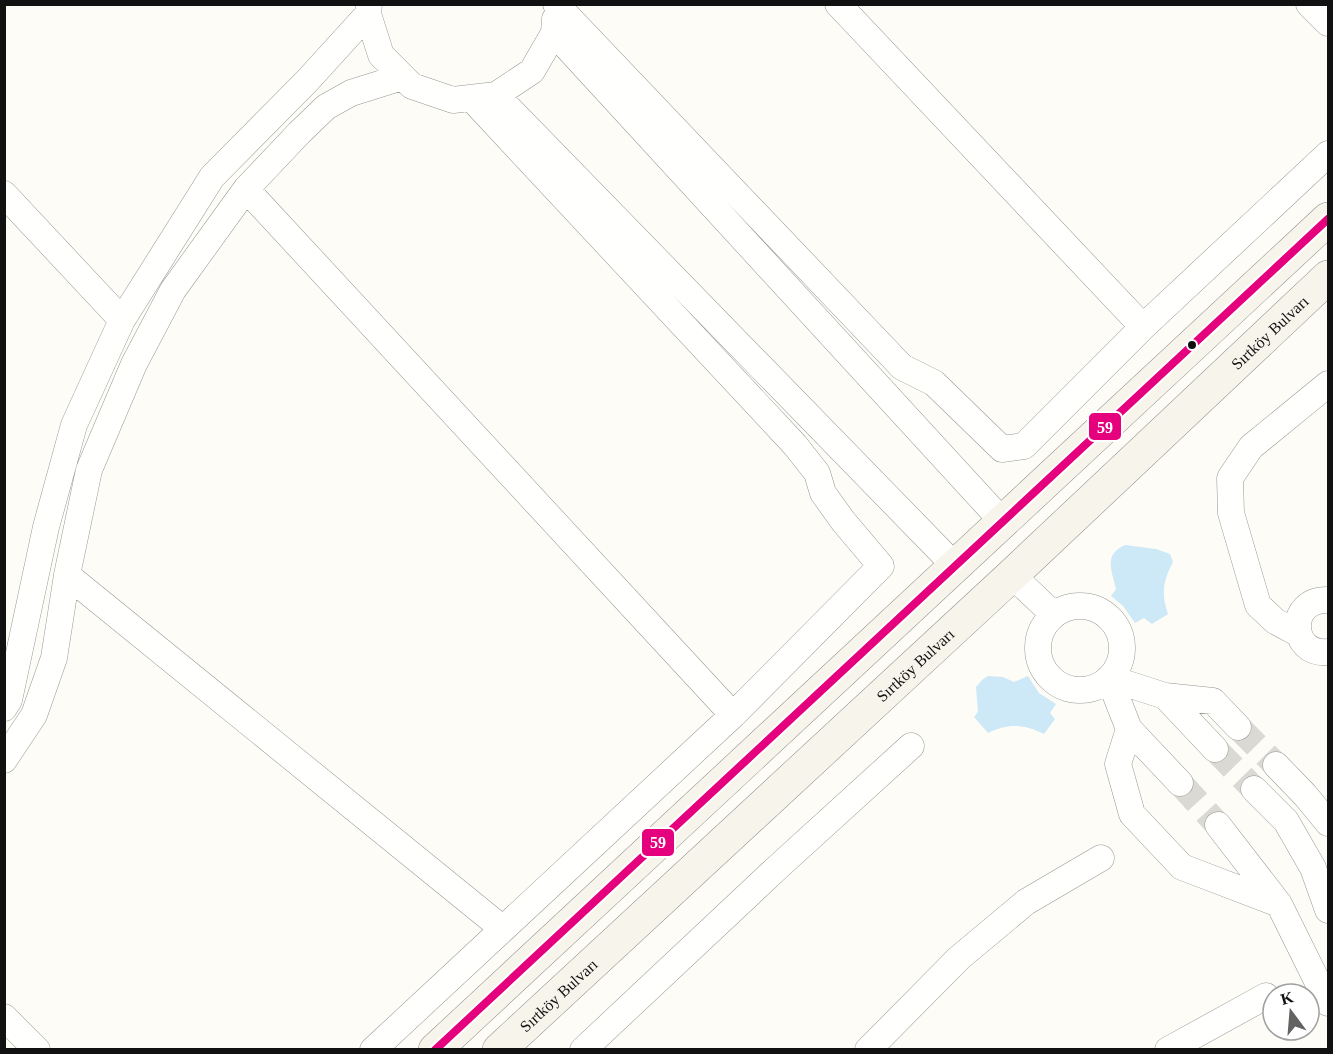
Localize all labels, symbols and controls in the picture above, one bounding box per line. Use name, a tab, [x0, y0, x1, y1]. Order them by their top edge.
street label: Sırtköy Bulvarı	[1228, 292, 1312, 372]
unlabelled marker	[1186, 339, 1198, 351]
line badge: 59	[1088, 412, 1122, 441]
text: 59	[1097, 419, 1113, 436]
street label: Sırtköy Bulvarı	[873, 624, 958, 705]
line badge: 59	[641, 828, 675, 857]
text: 59	[650, 834, 666, 851]
street label: Sırtköy Bulvarı	[516, 955, 601, 1035]
north arrow	[1261, 982, 1321, 1042]
text: K	[1279, 988, 1296, 1008]

